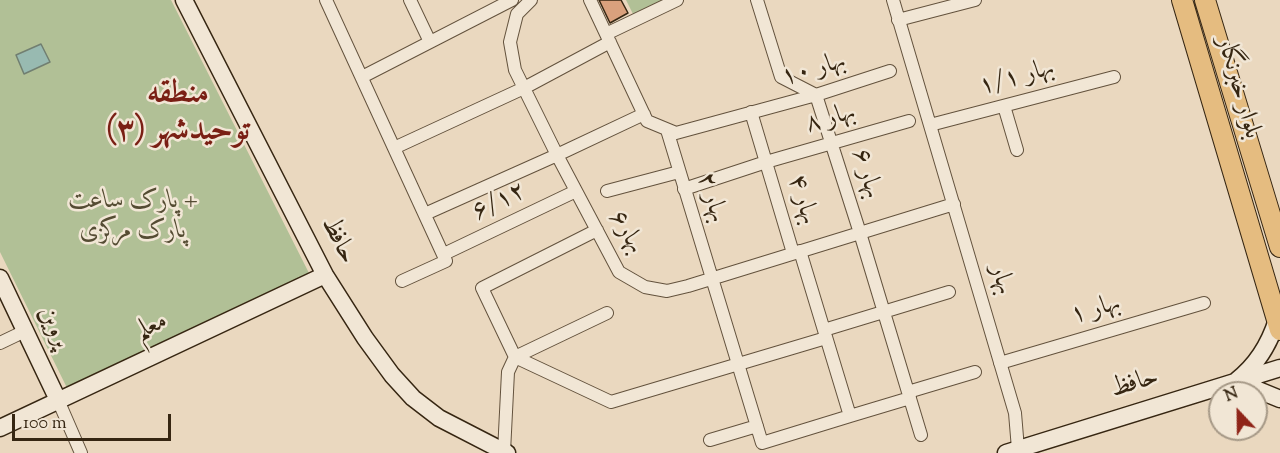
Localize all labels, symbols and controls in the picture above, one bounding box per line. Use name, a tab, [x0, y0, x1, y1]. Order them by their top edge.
street label: بلوار خبرنگار	[1207, 33, 1267, 143]
street label: بهار ۱۰	[778, 47, 850, 95]
street label: بهار ۱/۱	[976, 54, 1058, 104]
district label: منطقه توحیدشهر (۳)	[106, 78, 250, 153]
street label: بهار ۸	[802, 98, 860, 142]
street label: بهار ۶	[843, 145, 887, 203]
street label: بهار ۲	[688, 169, 732, 227]
street label: بهار ۴	[779, 171, 823, 229]
street label: ۶/۱۲	[468, 177, 532, 229]
park label: پارک ساعت + پارک مرکزی	[68, 187, 198, 249]
street label: بهار۶	[600, 206, 650, 260]
street label: حافظ	[312, 212, 362, 270]
street label: بهار	[981, 261, 1019, 299]
street label: بهار ۱	[1067, 289, 1125, 333]
street label: پروین	[29, 302, 75, 354]
street label: معلم	[131, 307, 173, 349]
street label: حافظ	[1107, 363, 1163, 407]
north arrow	[1208, 381, 1268, 441]
text: N	[1222, 383, 1242, 409]
scale bar	[15, 402, 174, 440]
text: 100 m	[23, 411, 67, 437]

